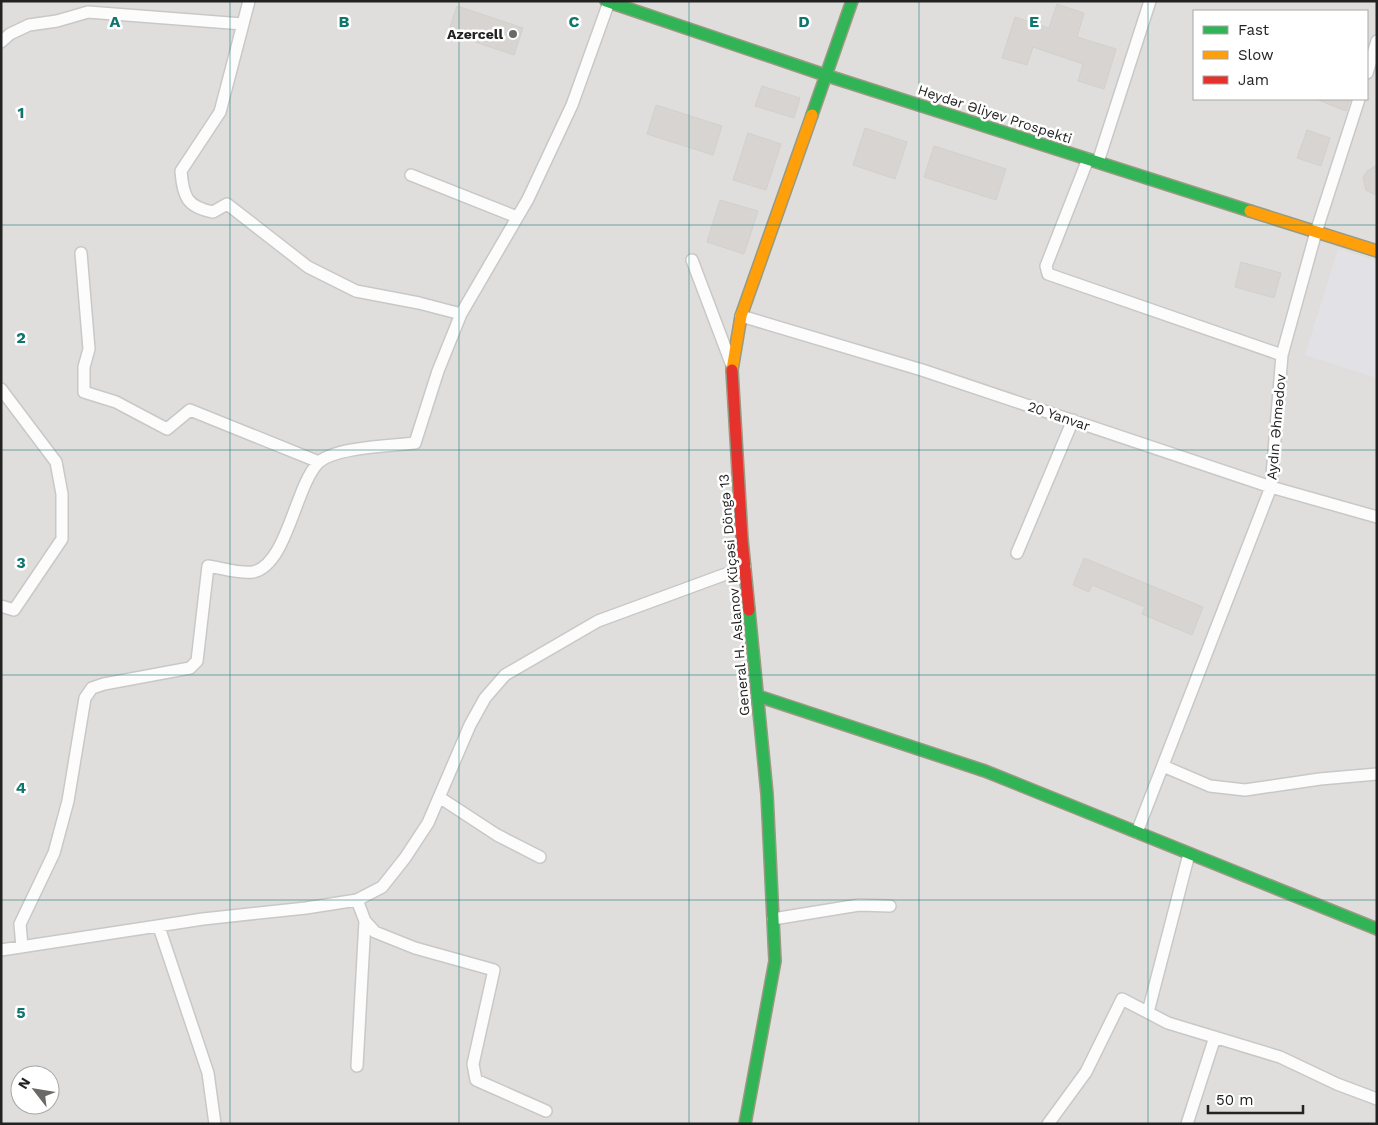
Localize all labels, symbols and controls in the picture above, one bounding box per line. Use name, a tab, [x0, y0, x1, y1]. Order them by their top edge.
legend	[1193, 10, 1368, 100]
text: A	[110, 12, 121, 31]
text: B	[339, 12, 350, 31]
text: C	[569, 12, 580, 31]
text: D	[798, 12, 810, 31]
text: E	[1029, 12, 1039, 31]
text: Fast	[1238, 21, 1270, 39]
place label: Azercell	[447, 26, 503, 42]
marker: Azercell	[507, 28, 519, 40]
text: Slow	[1238, 46, 1274, 64]
text: Jam	[1238, 71, 1269, 89]
street label: Heydər Əliyev Prospekti	[916, 81, 1074, 147]
text: 1	[18, 103, 24, 122]
text: 2	[16, 328, 26, 347]
street label: Aydın Əhmədov	[1263, 373, 1289, 481]
street label: 20 Yanvar	[1026, 398, 1093, 434]
street label: General H. Aslanov Küçəsi Döngə 13	[715, 473, 753, 717]
text: 3	[16, 553, 26, 572]
text: 4	[16, 778, 26, 797]
text: 5	[16, 1003, 26, 1022]
north arrow	[10, 1065, 60, 1115]
text: N	[14, 1075, 33, 1092]
scale bar	[1208, 1082, 1303, 1114]
text: 50 m	[1216, 1091, 1253, 1109]

